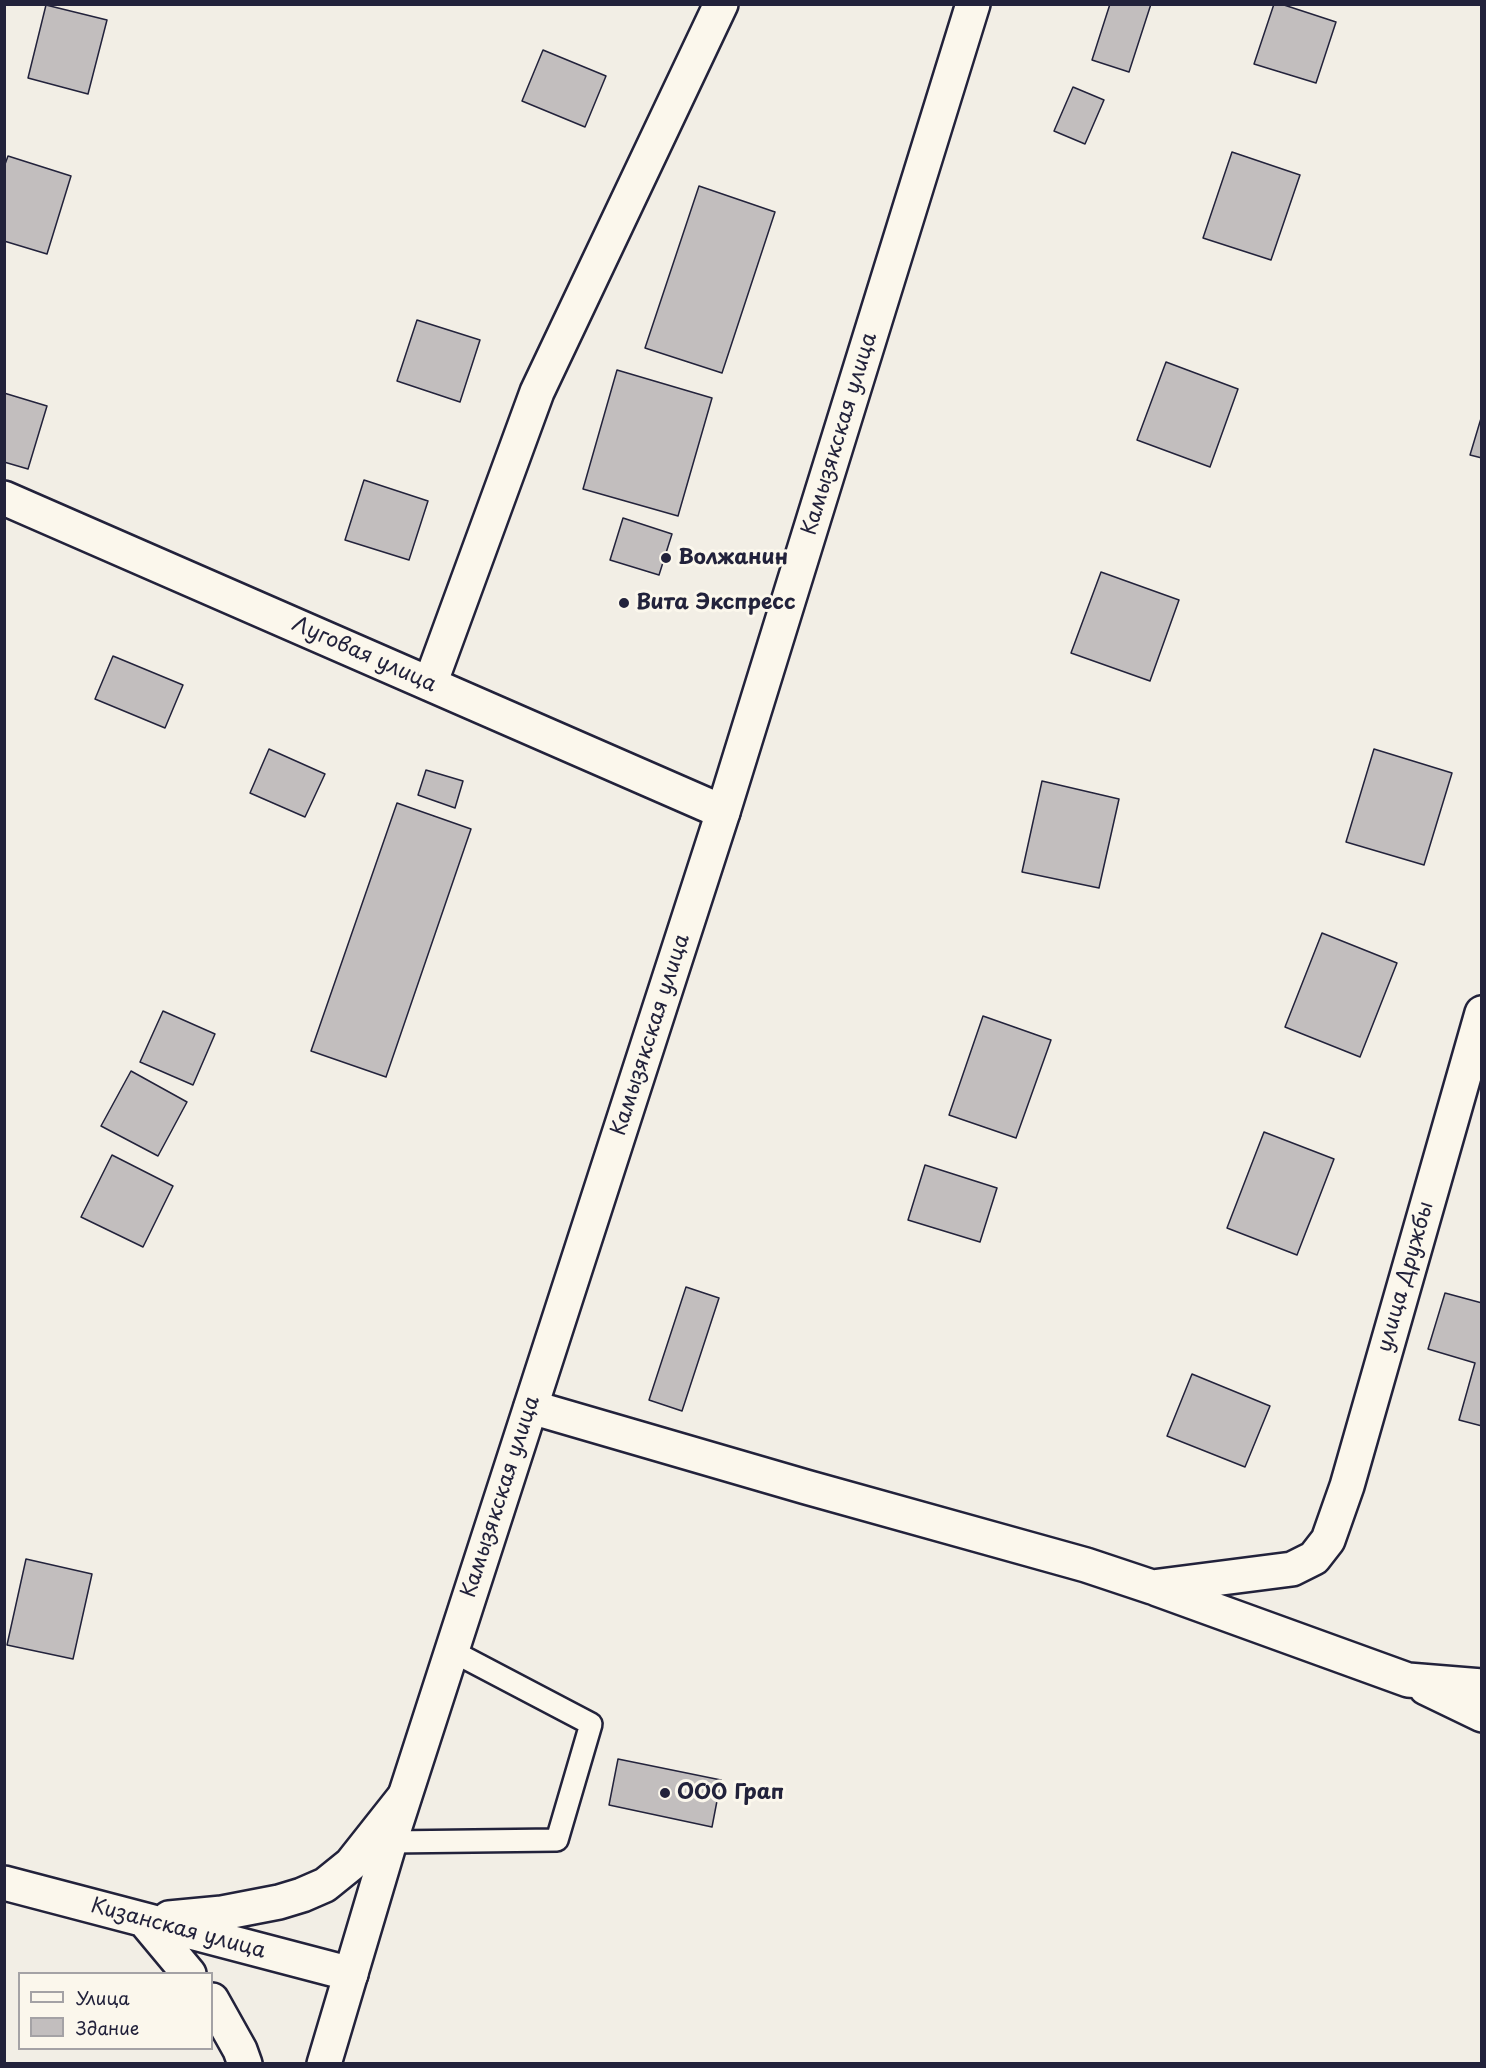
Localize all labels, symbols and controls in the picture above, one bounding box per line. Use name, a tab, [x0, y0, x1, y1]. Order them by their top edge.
street label: Камызякская улица	[797, 330, 883, 538]
place label: Волжанин	[678, 545, 788, 571]
marker: Волжанин	[659, 551, 673, 565]
place label: Вита Экспресс	[636, 590, 795, 616]
marker: Вита Экспресс	[617, 596, 631, 610]
street label: Луговая улица	[288, 612, 440, 698]
street label: Камызякская улица	[607, 931, 695, 1139]
street label: улица Дружбы	[1372, 1199, 1440, 1355]
street label: Камызякская улица	[457, 1393, 545, 1601]
place label: ООО Грап	[677, 1780, 784, 1806]
marker: ООО Грап	[658, 1786, 672, 1800]
street label: Кизанская улица	[88, 1894, 268, 1964]
legend	[18, 1972, 213, 2050]
text: Улица	[76, 1984, 130, 2011]
text: Здание	[76, 2014, 139, 2041]

